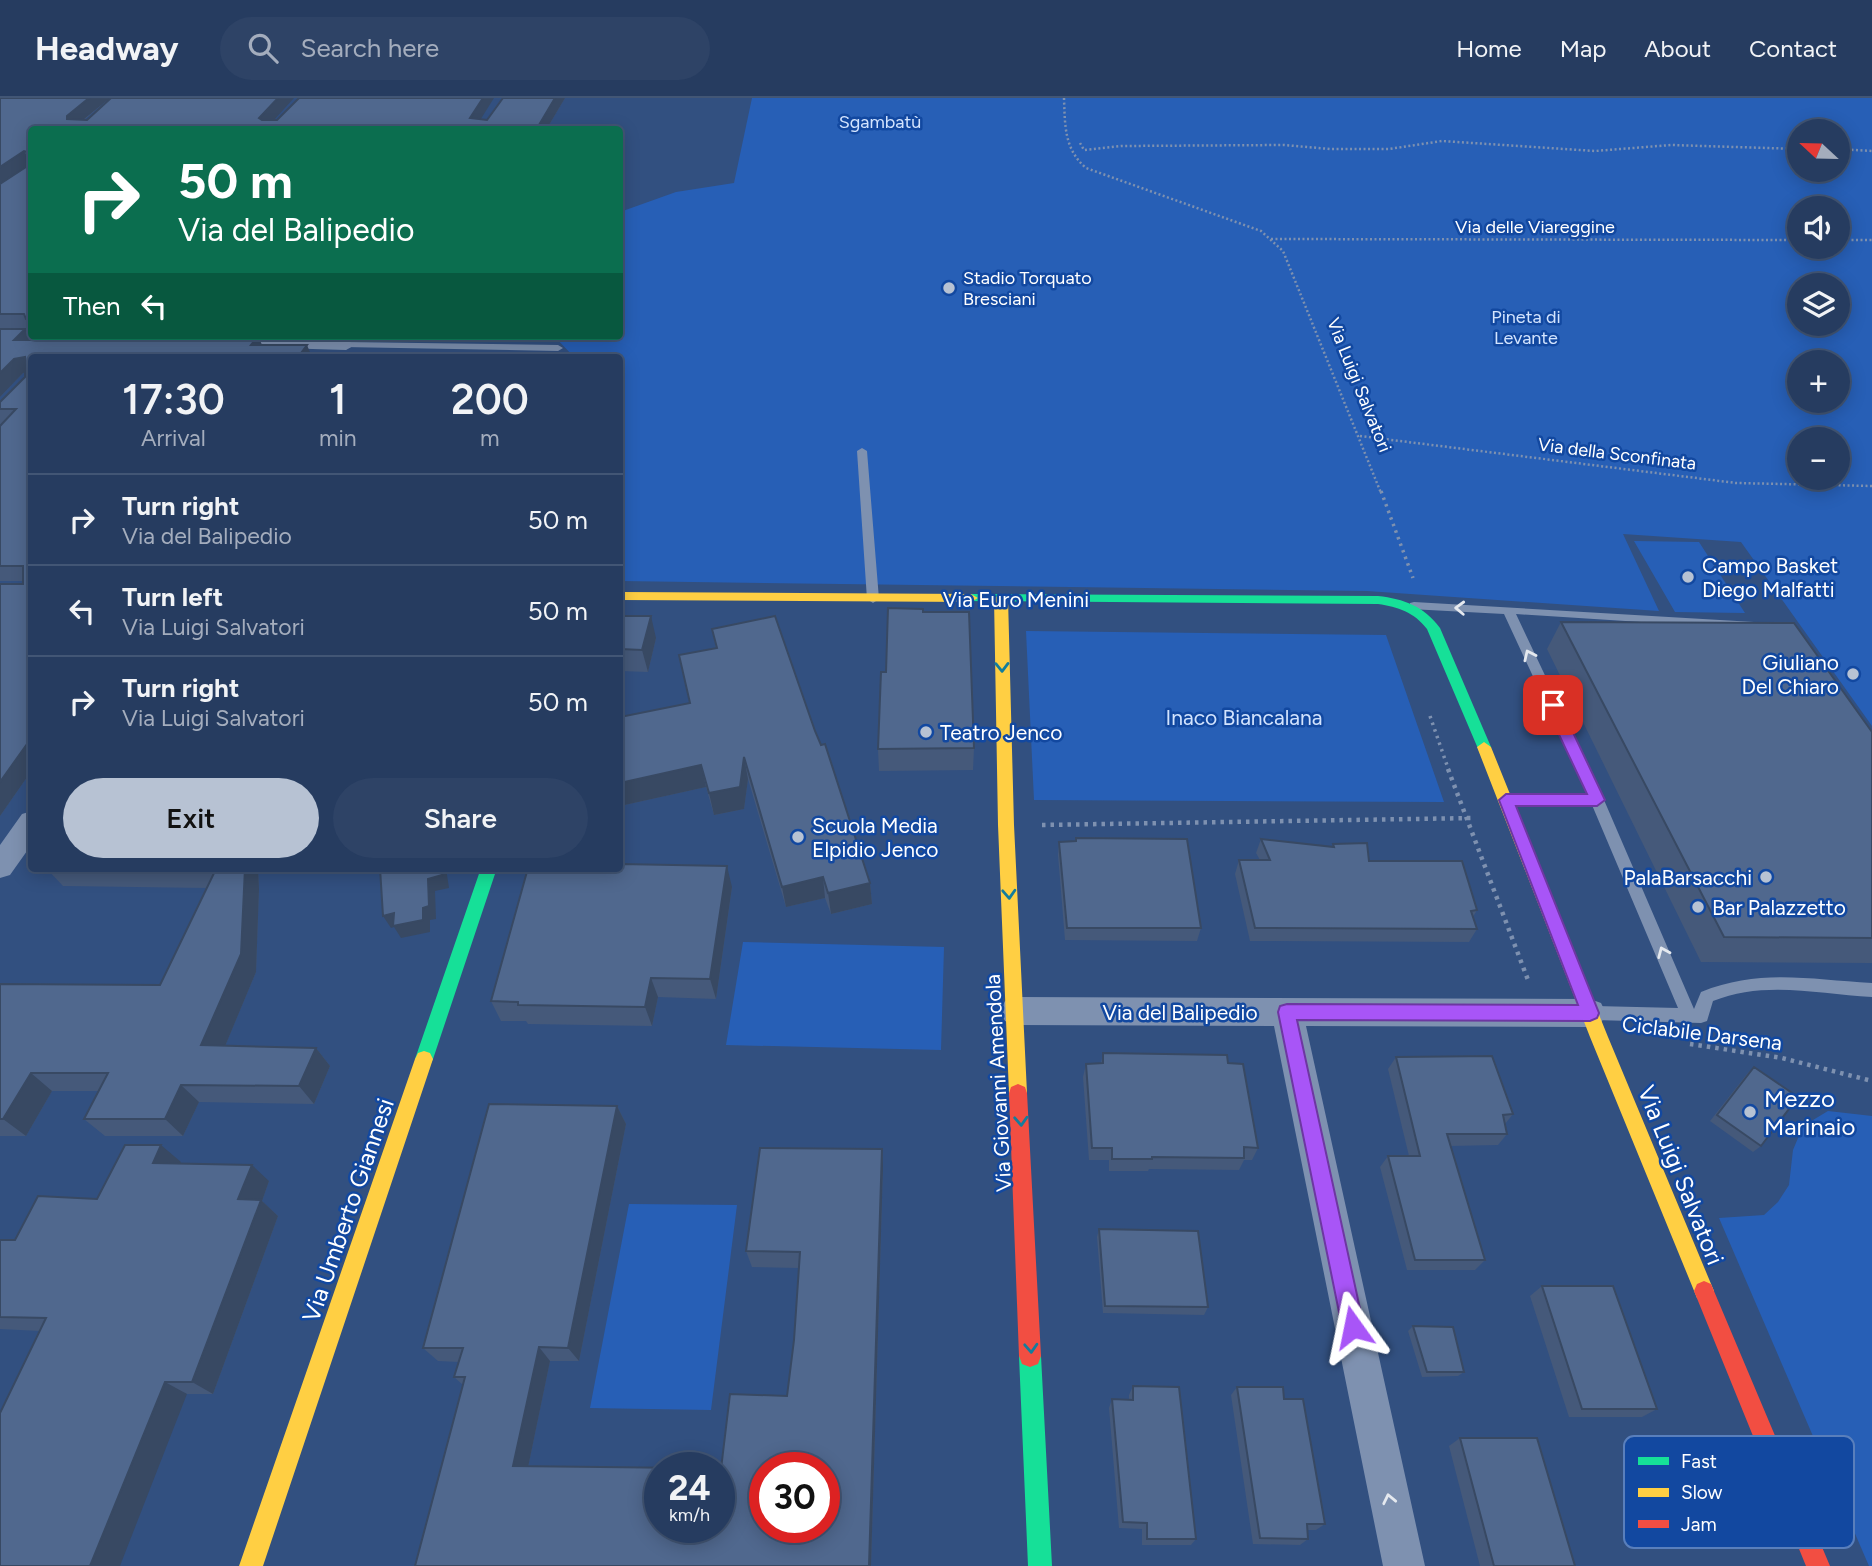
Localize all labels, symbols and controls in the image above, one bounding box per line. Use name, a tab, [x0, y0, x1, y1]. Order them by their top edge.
search box	[220, 17, 710, 80]
text: Headway	[35, 29, 178, 68]
icon: search	[244, 29, 282, 67]
text: Search here	[300, 32, 439, 64]
text: Home	[1456, 34, 1522, 63]
text: Map	[1560, 34, 1606, 63]
text: About	[1644, 34, 1711, 63]
text: Contact	[1749, 34, 1837, 63]
park label: Sgambatù	[839, 111, 921, 133]
north arrow	[1787, 119, 1850, 182]
map controls	[1787, 119, 1850, 490]
text: 50 m	[178, 151, 293, 210]
icon: right	[63, 154, 154, 245]
button: sound	[1787, 196, 1850, 259]
text: Via del Balipedio	[178, 211, 414, 249]
street label: Via delle Viareggine	[1455, 216, 1615, 238]
place label: Stadio Torquato Bresciani	[963, 267, 1092, 310]
button: layers	[1787, 273, 1850, 336]
marker: Stadio Torquato Bresciani	[941, 280, 957, 296]
icon: left	[135, 287, 173, 325]
text: Then	[63, 290, 121, 322]
park label: Pineta di Levante	[1491, 306, 1561, 349]
street label: Via Luigi Salvatori	[1322, 315, 1396, 455]
button: +	[1787, 350, 1850, 413]
text: 17:30	[122, 374, 225, 425]
text: 1	[329, 374, 347, 425]
text: 200	[451, 374, 529, 425]
text: Arrival	[141, 424, 206, 452]
text: min	[319, 424, 357, 452]
text: m	[480, 424, 500, 452]
button: −	[1787, 427, 1850, 490]
street label: Via della Sconfinata	[1537, 433, 1697, 475]
text: Turn right	[122, 490, 239, 522]
icon: right	[63, 501, 101, 539]
text: 50 m	[528, 504, 588, 536]
text: Via del Balipedio	[122, 522, 292, 550]
place label: Campo Basket Diego Malfatti	[1702, 553, 1838, 602]
marker: Campo Basket Diego Malfatti	[1680, 569, 1696, 585]
text: Turn left	[122, 581, 223, 613]
street label: Via Euro Menini	[943, 587, 1089, 612]
icon: left	[63, 592, 101, 630]
text: 50 m	[528, 595, 588, 627]
one-way arrow	[1455, 600, 1465, 616]
text: Via Luigi Salvatori	[122, 613, 305, 641]
one-way arrow	[1524, 650, 1538, 663]
place label: Giuliano Del Chiaro	[1742, 650, 1839, 699]
one-way arrow	[994, 662, 1010, 672]
marker: Giuliano Del Chiaro	[1845, 666, 1861, 682]
text: Turn right	[122, 672, 239, 704]
pin	[1523, 675, 1583, 735]
icon: right	[63, 683, 101, 721]
text: 50 m	[528, 686, 588, 718]
icon: arrive	[1534, 686, 1572, 724]
text: Via Luigi Salvatori	[122, 704, 305, 732]
park label: Inaco Biancalana	[1166, 705, 1322, 730]
place label: Teatro Jenco	[940, 720, 1062, 745]
marker: Teatro Jenco	[918, 724, 934, 740]
button: Exit	[63, 778, 319, 858]
button: Share	[333, 778, 588, 858]
place label: Scuola Media Elpidio Jenco	[812, 813, 938, 862]
marker: Scuola Media Elpidio Jenco	[790, 829, 806, 845]
place label: PalaBarsacchi	[1624, 865, 1752, 890]
marker: PalaBarsacchi	[1758, 869, 1774, 885]
one-way arrow	[1002, 889, 1017, 900]
place label: Bar Palazzetto	[1712, 895, 1846, 920]
marker: Bar Palazzetto	[1690, 899, 1706, 915]
one-way arrow	[1657, 947, 1671, 959]
street label: Via Giovanni Amendola	[980, 973, 1016, 1193]
street label: Via del Balipedio	[1102, 1000, 1258, 1025]
street label: Ciclabile Darsena	[1621, 1011, 1783, 1055]
street label: Via Luigi Salvatori	[1632, 1081, 1730, 1269]
place label: Mezzo Marinaio	[1764, 1084, 1855, 1141]
street label: Via Umberto Giannesi	[296, 1094, 400, 1326]
marker: Mezzo Marinaio	[1742, 1104, 1758, 1120]
one-way arrow	[1013, 1116, 1028, 1127]
position arrow	[1316, 1290, 1390, 1364]
one-way arrow	[1023, 1343, 1038, 1354]
legend	[1624, 1436, 1854, 1548]
text: Fast	[1681, 1450, 1717, 1473]
speed limit sign: 30	[749, 1452, 840, 1543]
text: 24	[668, 1467, 711, 1509]
text: Slow	[1681, 1481, 1723, 1504]
one-way arrow	[1383, 1493, 1398, 1505]
text: km/h	[669, 1504, 710, 1526]
text: Jam	[1681, 1513, 1717, 1536]

